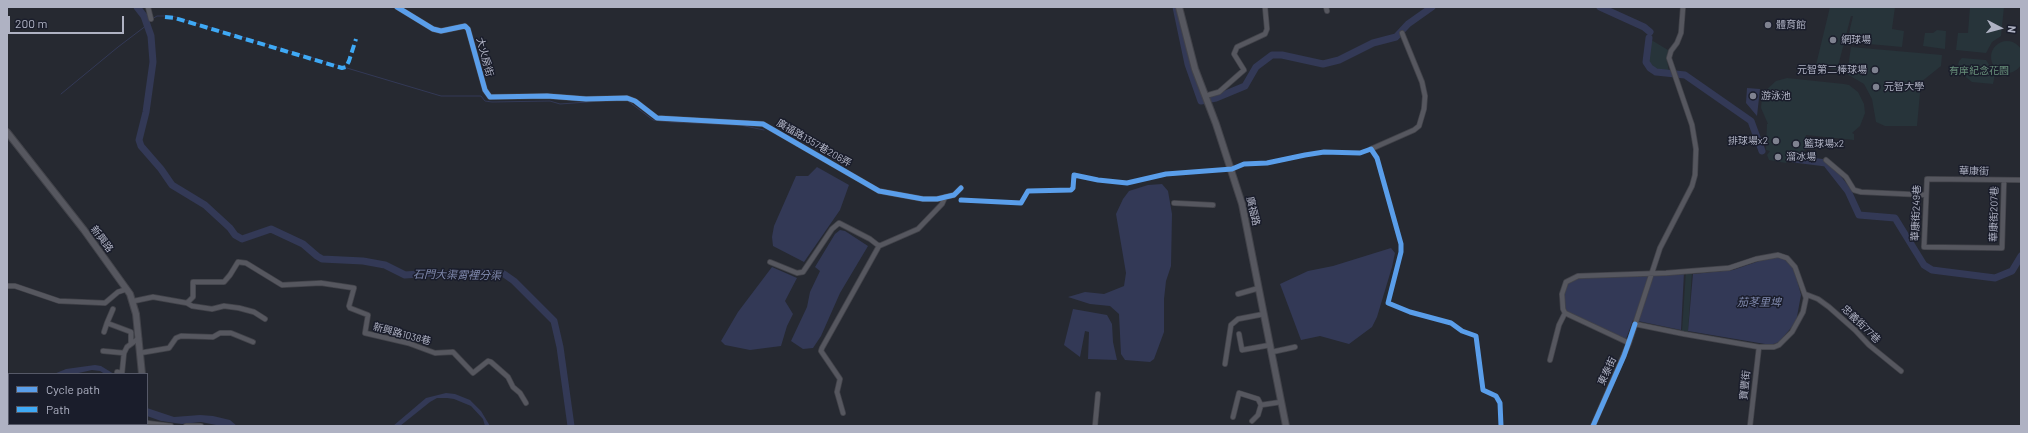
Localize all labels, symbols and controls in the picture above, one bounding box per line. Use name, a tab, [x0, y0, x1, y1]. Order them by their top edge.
scale bar	[10, 8, 126, 34]
north arrow	[1980, 8, 2020, 48]
text: 200 m	[15, 16, 47, 30]
place label: 體育館	[1776, 19, 1806, 31]
marker: 體育館	[1763, 20, 1773, 30]
text: N	[2006, 25, 2019, 34]
place label: 網球場	[1841, 34, 1871, 46]
marker: 網球場	[1828, 35, 1838, 45]
street label: 大火房街	[474, 36, 496, 78]
place label: 元智第二棒球場	[1797, 64, 1867, 76]
marker: 元智第二棒球場	[1870, 65, 1880, 75]
park label: 有庠紀念花園	[1949, 65, 2009, 77]
place label: 元智大學	[1884, 81, 1924, 93]
marker: 元智大學	[1871, 82, 1881, 92]
place label: 游泳池	[1761, 90, 1791, 102]
marker: 游泳池	[1748, 91, 1758, 101]
street label: 廣福路1357巷206弄	[774, 117, 854, 169]
place label: 排球場x2	[1728, 135, 1768, 147]
marker: 排球場x2	[1771, 136, 1781, 146]
place label: 籃球場x2	[1804, 138, 1844, 150]
marker: 籃球場x2	[1791, 139, 1801, 149]
place label: 溜冰場	[1786, 151, 1816, 163]
marker: 溜冰場	[1773, 152, 1783, 162]
street label: 華康街	[1959, 165, 1989, 177]
street label: 華康街249巷	[1909, 185, 1923, 241]
street label: 華康街207巷	[1988, 186, 2000, 242]
street label: 廣福路	[1244, 195, 1262, 227]
street label: 新興路	[88, 223, 116, 255]
water label: 石門大渠霄裡分渠	[413, 268, 501, 282]
water label: 茄苳里埤	[1737, 295, 1781, 309]
street label: 忠義街77巷	[1839, 303, 1883, 345]
street label: 新興路1038巷	[372, 321, 432, 347]
street label: 東泰街	[1595, 355, 1619, 387]
street label: 寶豐街	[1737, 369, 1753, 401]
legend	[8, 373, 148, 425]
text: Cycle path	[46, 382, 100, 396]
text: Path	[46, 402, 70, 416]

